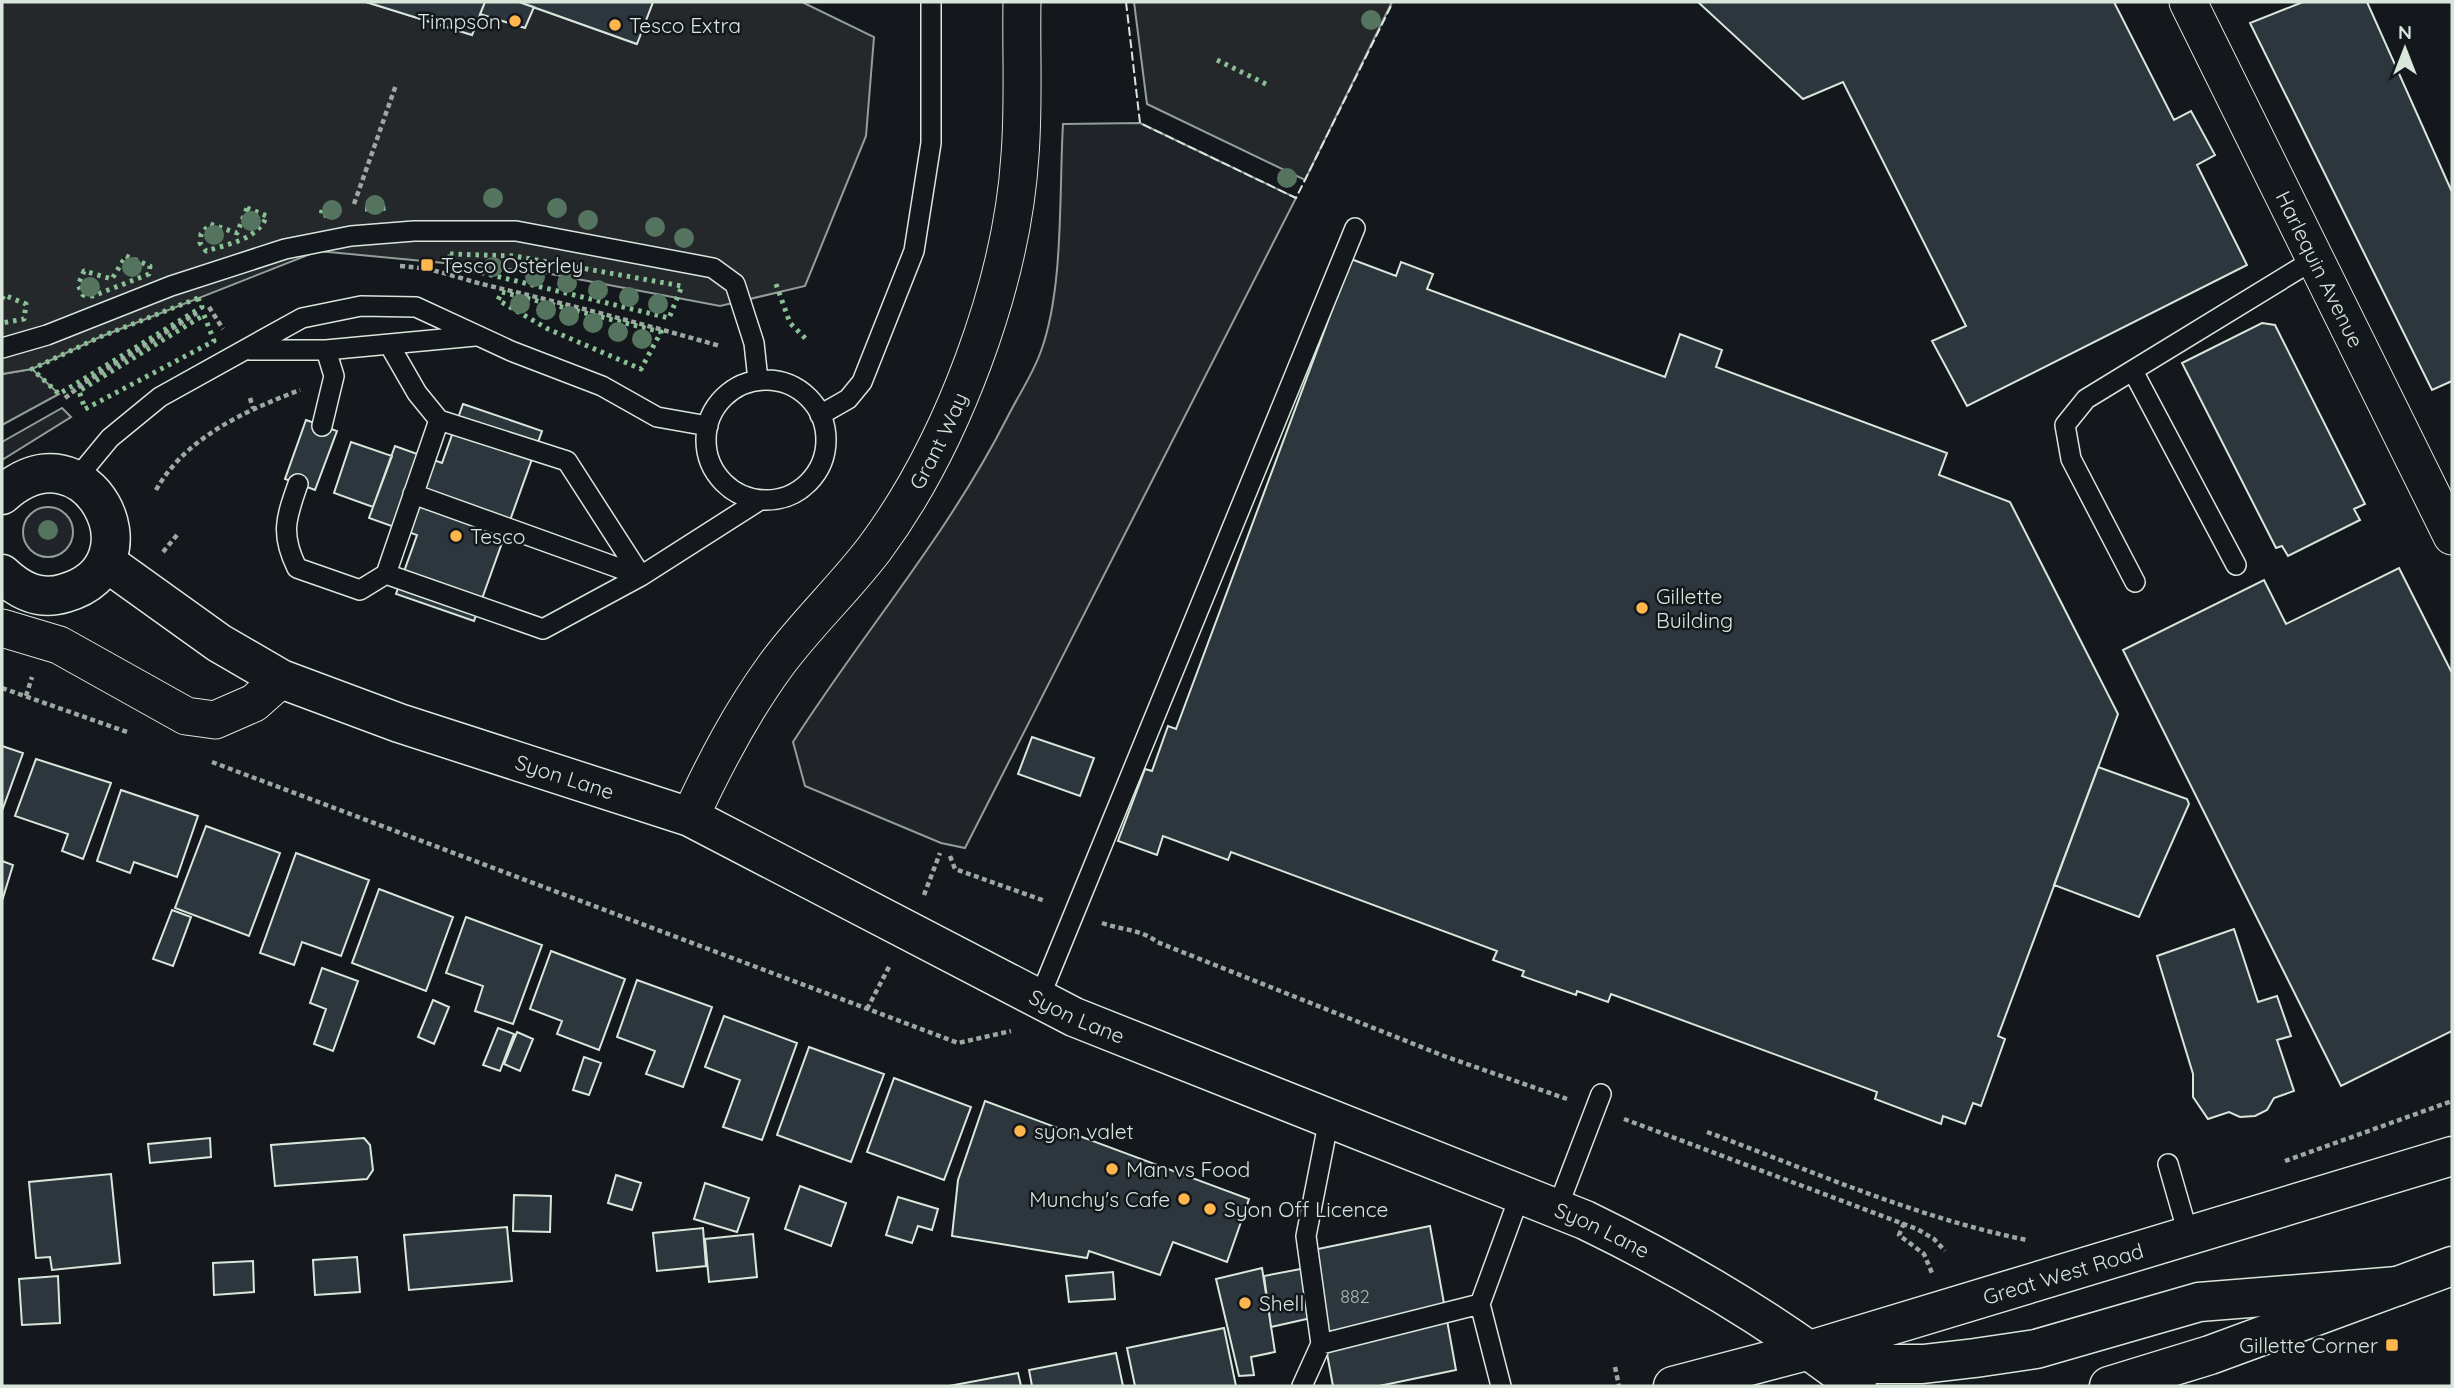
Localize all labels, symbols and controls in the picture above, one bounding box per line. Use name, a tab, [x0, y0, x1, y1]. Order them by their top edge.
place label: Timpson	[417, 8, 501, 34]
place label: Tesco Extra	[629, 12, 741, 38]
marker: Timpson	[507, 13, 523, 29]
north arrow	[2370, 14, 2440, 84]
marker: Tesco Extra	[607, 17, 623, 33]
text: N	[2398, 20, 2412, 44]
street label: Harlequin Avenue	[2270, 187, 2370, 352]
place label: Tesco Osterley	[441, 252, 583, 278]
marker: Tesco Osterley	[419, 257, 435, 273]
street label: Grant Way	[903, 388, 973, 494]
place label: Tesco	[470, 523, 525, 549]
marker: Tesco	[448, 528, 464, 544]
place label: Gillette Building	[1656, 583, 1733, 633]
marker: Gillette Building	[1634, 600, 1650, 616]
street label: Syon Lane	[512, 749, 617, 805]
street label: Syon Lane	[1025, 983, 1129, 1049]
place label: syon valet	[1034, 1118, 1134, 1144]
marker: syon valet	[1012, 1123, 1028, 1139]
place label: Man vs Food	[1126, 1156, 1250, 1182]
marker: Man vs Food	[1104, 1161, 1120, 1177]
place label: Munchy's Cafe	[1029, 1186, 1170, 1212]
marker: Munchy's Cafe	[1176, 1191, 1192, 1207]
place label: Syon Off Licence	[1224, 1196, 1388, 1222]
street label: Syon Lane	[1551, 1196, 1654, 1264]
marker: Syon Off Licence	[1202, 1201, 1218, 1217]
street label: Great West Road	[1980, 1237, 2146, 1310]
house number: 882	[1340, 1285, 1370, 1308]
place label: Shell	[1259, 1290, 1304, 1316]
marker: Shell	[1237, 1295, 1253, 1311]
place label: Gillette Corner	[2239, 1332, 2378, 1358]
marker: Gillette Corner	[2384, 1337, 2400, 1353]

